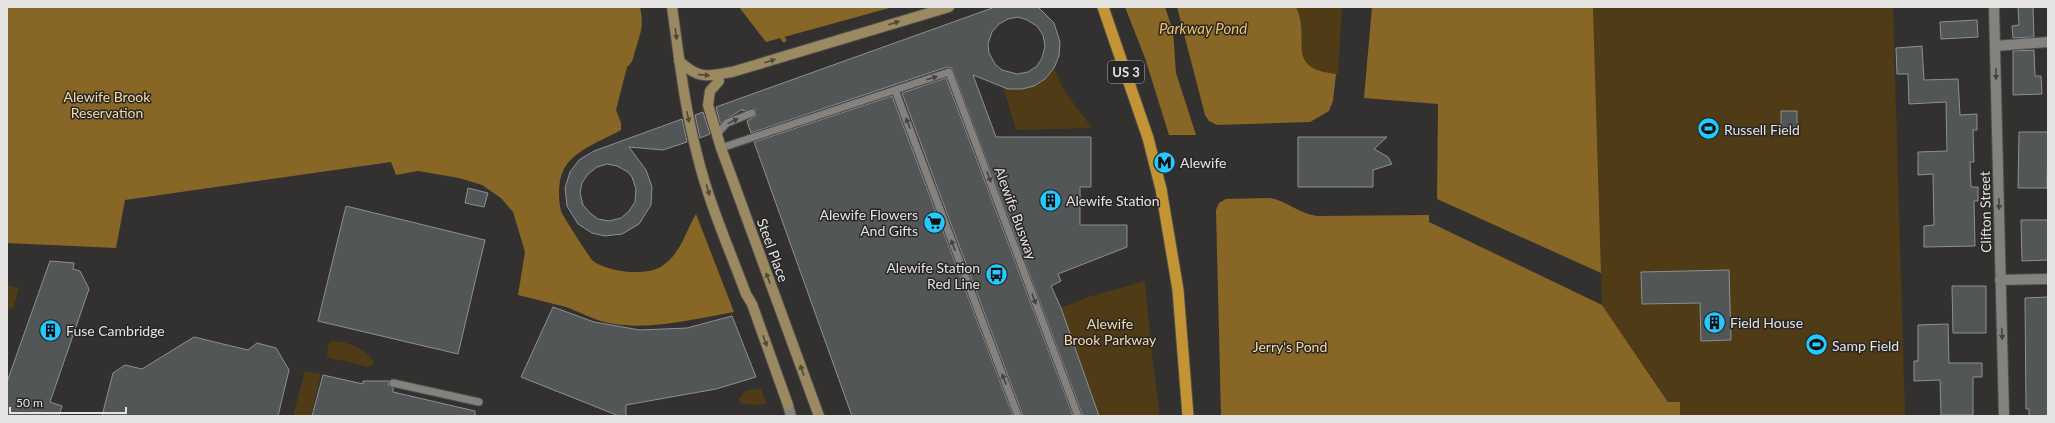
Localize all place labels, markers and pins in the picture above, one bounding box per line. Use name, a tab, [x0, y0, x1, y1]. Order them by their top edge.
sports icon: Russell Field	[1695, 116, 1721, 142]
place label: Russell Field	[1724, 121, 1800, 138]
metro station icon: Alewife	[1152, 149, 1178, 175]
place label: Alewife	[1180, 154, 1227, 171]
building icon: Alewife Station	[1038, 187, 1064, 213]
place label: Alewife Station	[1066, 192, 1160, 209]
place label: Alewife Flowers And Gifts	[820, 206, 918, 239]
supermarket icon: Alewife Flowers And Gifts	[921, 209, 947, 235]
place label: Alewife Station Red Line	[886, 259, 980, 292]
bus stop icon: Alewife Station Red Line	[983, 262, 1009, 288]
building icon: Field House	[1702, 309, 1728, 335]
place label: Field House	[1730, 314, 1803, 331]
building icon: Fuse Cambridge	[37, 317, 63, 343]
place label: Fuse Cambridge	[66, 322, 165, 339]
sports icon: Samp Field	[1803, 332, 1829, 358]
place label: Samp Field	[1832, 337, 1899, 354]

